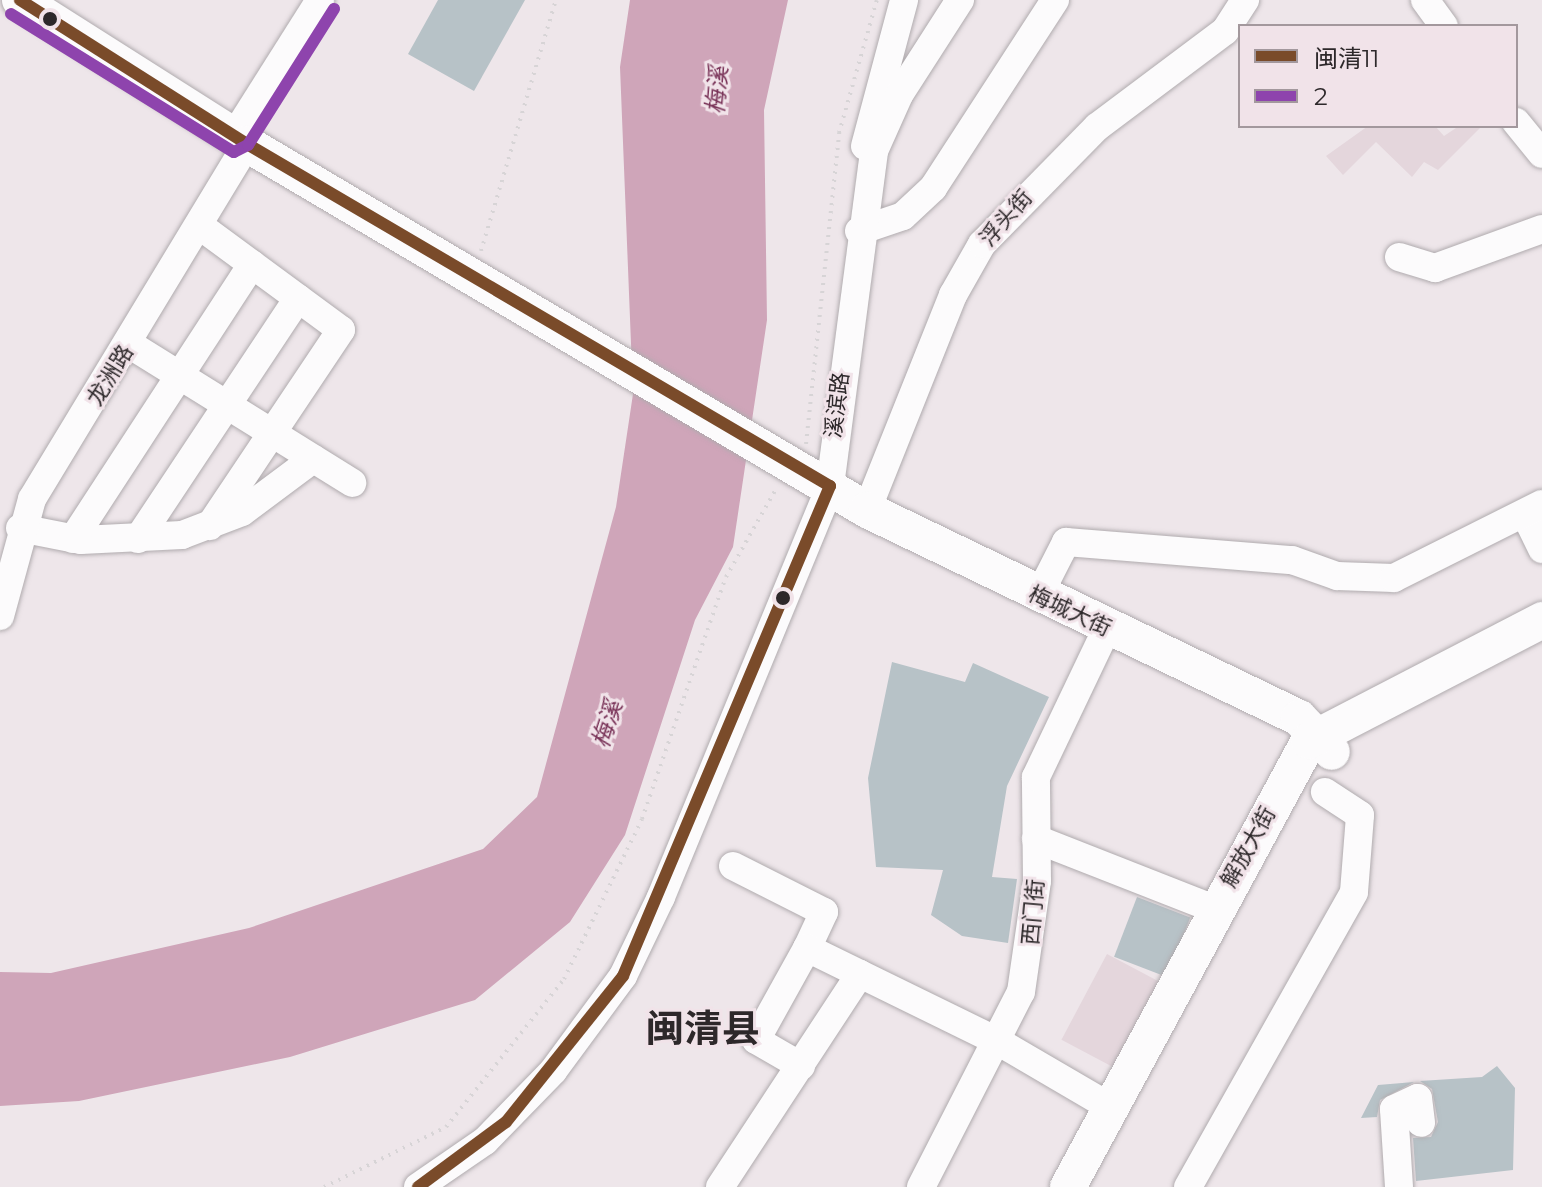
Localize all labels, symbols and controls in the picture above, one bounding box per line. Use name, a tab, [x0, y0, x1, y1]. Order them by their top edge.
unlabelled marker	[42, 11, 58, 27]
legend	[1238, 24, 1518, 128]
text: 闽清11	[1314, 44, 1379, 73]
water label: 梅溪	[701, 65, 733, 115]
text: 2	[1314, 82, 1328, 111]
street label: 浮头街	[974, 184, 1038, 252]
street label: 龙洲路	[81, 340, 139, 410]
street label: 溪滨路	[820, 371, 854, 439]
street label: 梅城大街	[1025, 580, 1115, 642]
unlabelled marker	[775, 590, 791, 606]
water label: 梅溪	[586, 697, 628, 751]
street label: 解放大街	[1215, 802, 1281, 892]
street label: 西门街	[1017, 878, 1049, 946]
district label: 闽清县	[646, 1006, 760, 1052]

